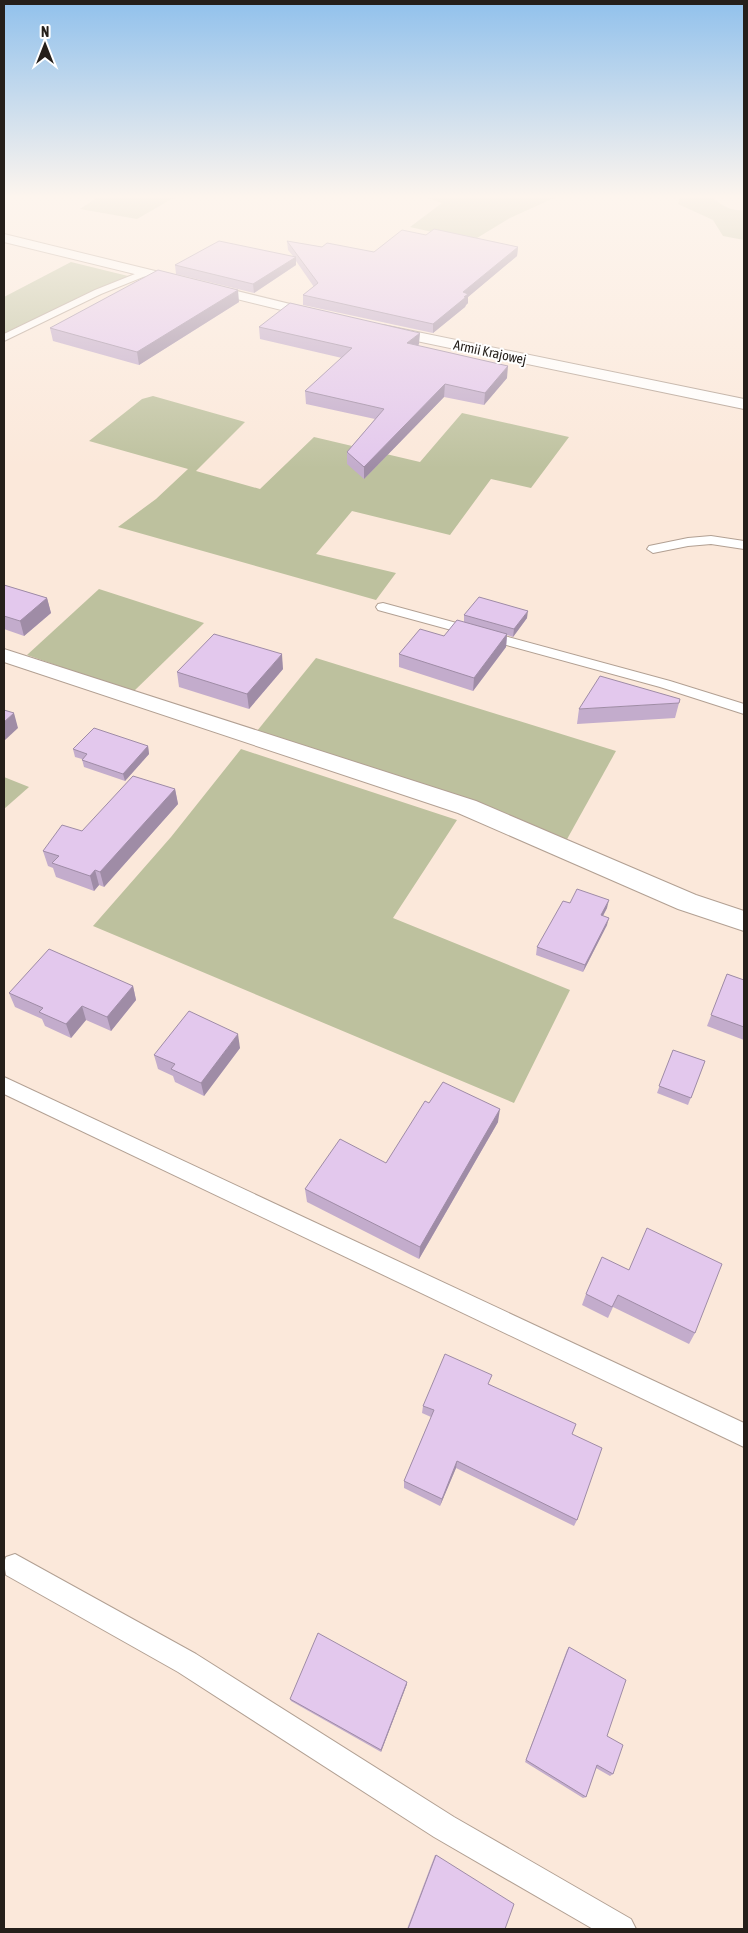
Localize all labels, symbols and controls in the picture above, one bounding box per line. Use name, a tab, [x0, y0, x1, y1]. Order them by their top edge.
north arrow	[20, 20, 70, 70]
text: N	[41, 24, 49, 40]
street label: Armii Krajowej	[452, 336, 528, 368]

